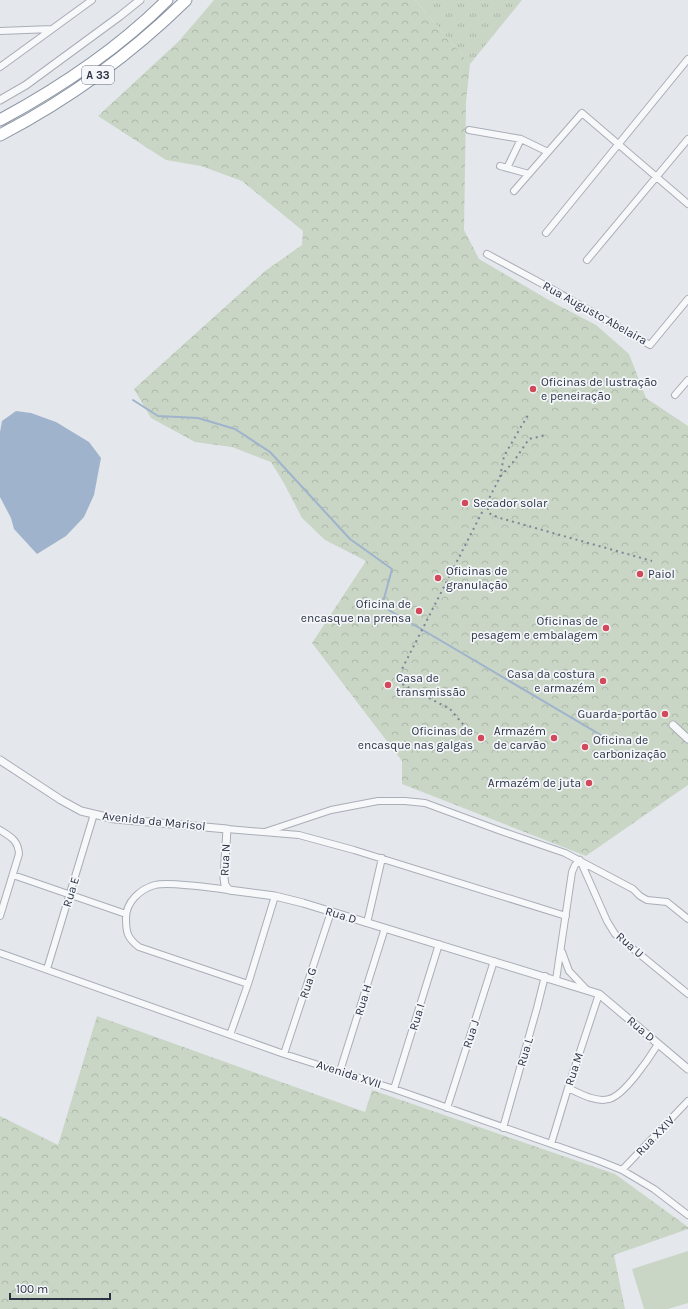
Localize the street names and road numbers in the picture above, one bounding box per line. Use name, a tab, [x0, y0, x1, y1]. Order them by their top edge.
road number: A 33	[82, 66, 114, 84]
street label: Rua Augusto Abelaira	[540, 278, 650, 348]
street label: Avenida da Marisol	[102, 809, 206, 833]
street label: Rua N	[217, 844, 233, 876]
street label: Rua E	[60, 875, 82, 909]
street label: Rua D	[324, 904, 358, 926]
street label: Rua U	[613, 929, 647, 961]
street label: Rua G	[296, 966, 320, 1000]
street label: Rua H	[352, 983, 374, 1017]
street label: Rua I	[406, 1002, 428, 1032]
street label: Rua D	[624, 1013, 658, 1045]
street label: Rua J	[460, 1018, 482, 1050]
street label: Rua L	[514, 1035, 536, 1068]
street label: Rua M	[562, 1051, 586, 1087]
street label: Avenida XVII	[315, 1057, 383, 1091]
street label: Rua XXIV	[633, 1113, 677, 1159]

